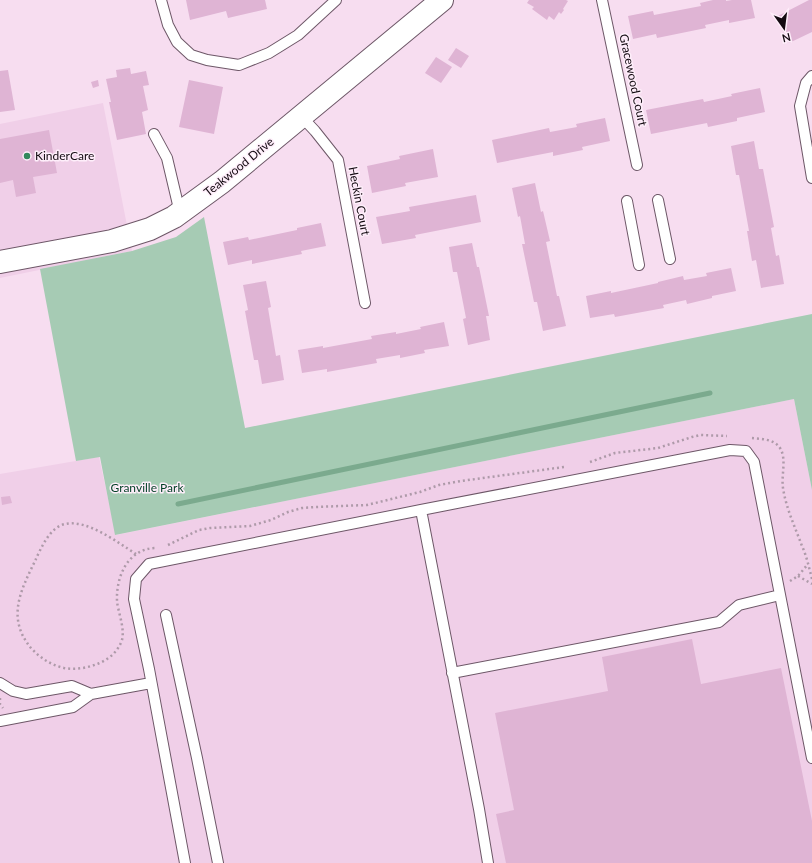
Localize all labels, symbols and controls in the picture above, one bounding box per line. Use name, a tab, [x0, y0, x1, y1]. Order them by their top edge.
north arrow	[764, 8, 804, 48]
text: N	[781, 31, 792, 46]
street label: Gracewood Court	[616, 33, 651, 128]
street label: Teakwood Drive	[201, 134, 277, 199]
place label: KinderCare	[35, 148, 94, 163]
marker: KinderCare	[22, 151, 32, 161]
street label: Heckin Court	[345, 165, 374, 237]
park label: Granville Park	[110, 480, 184, 495]

